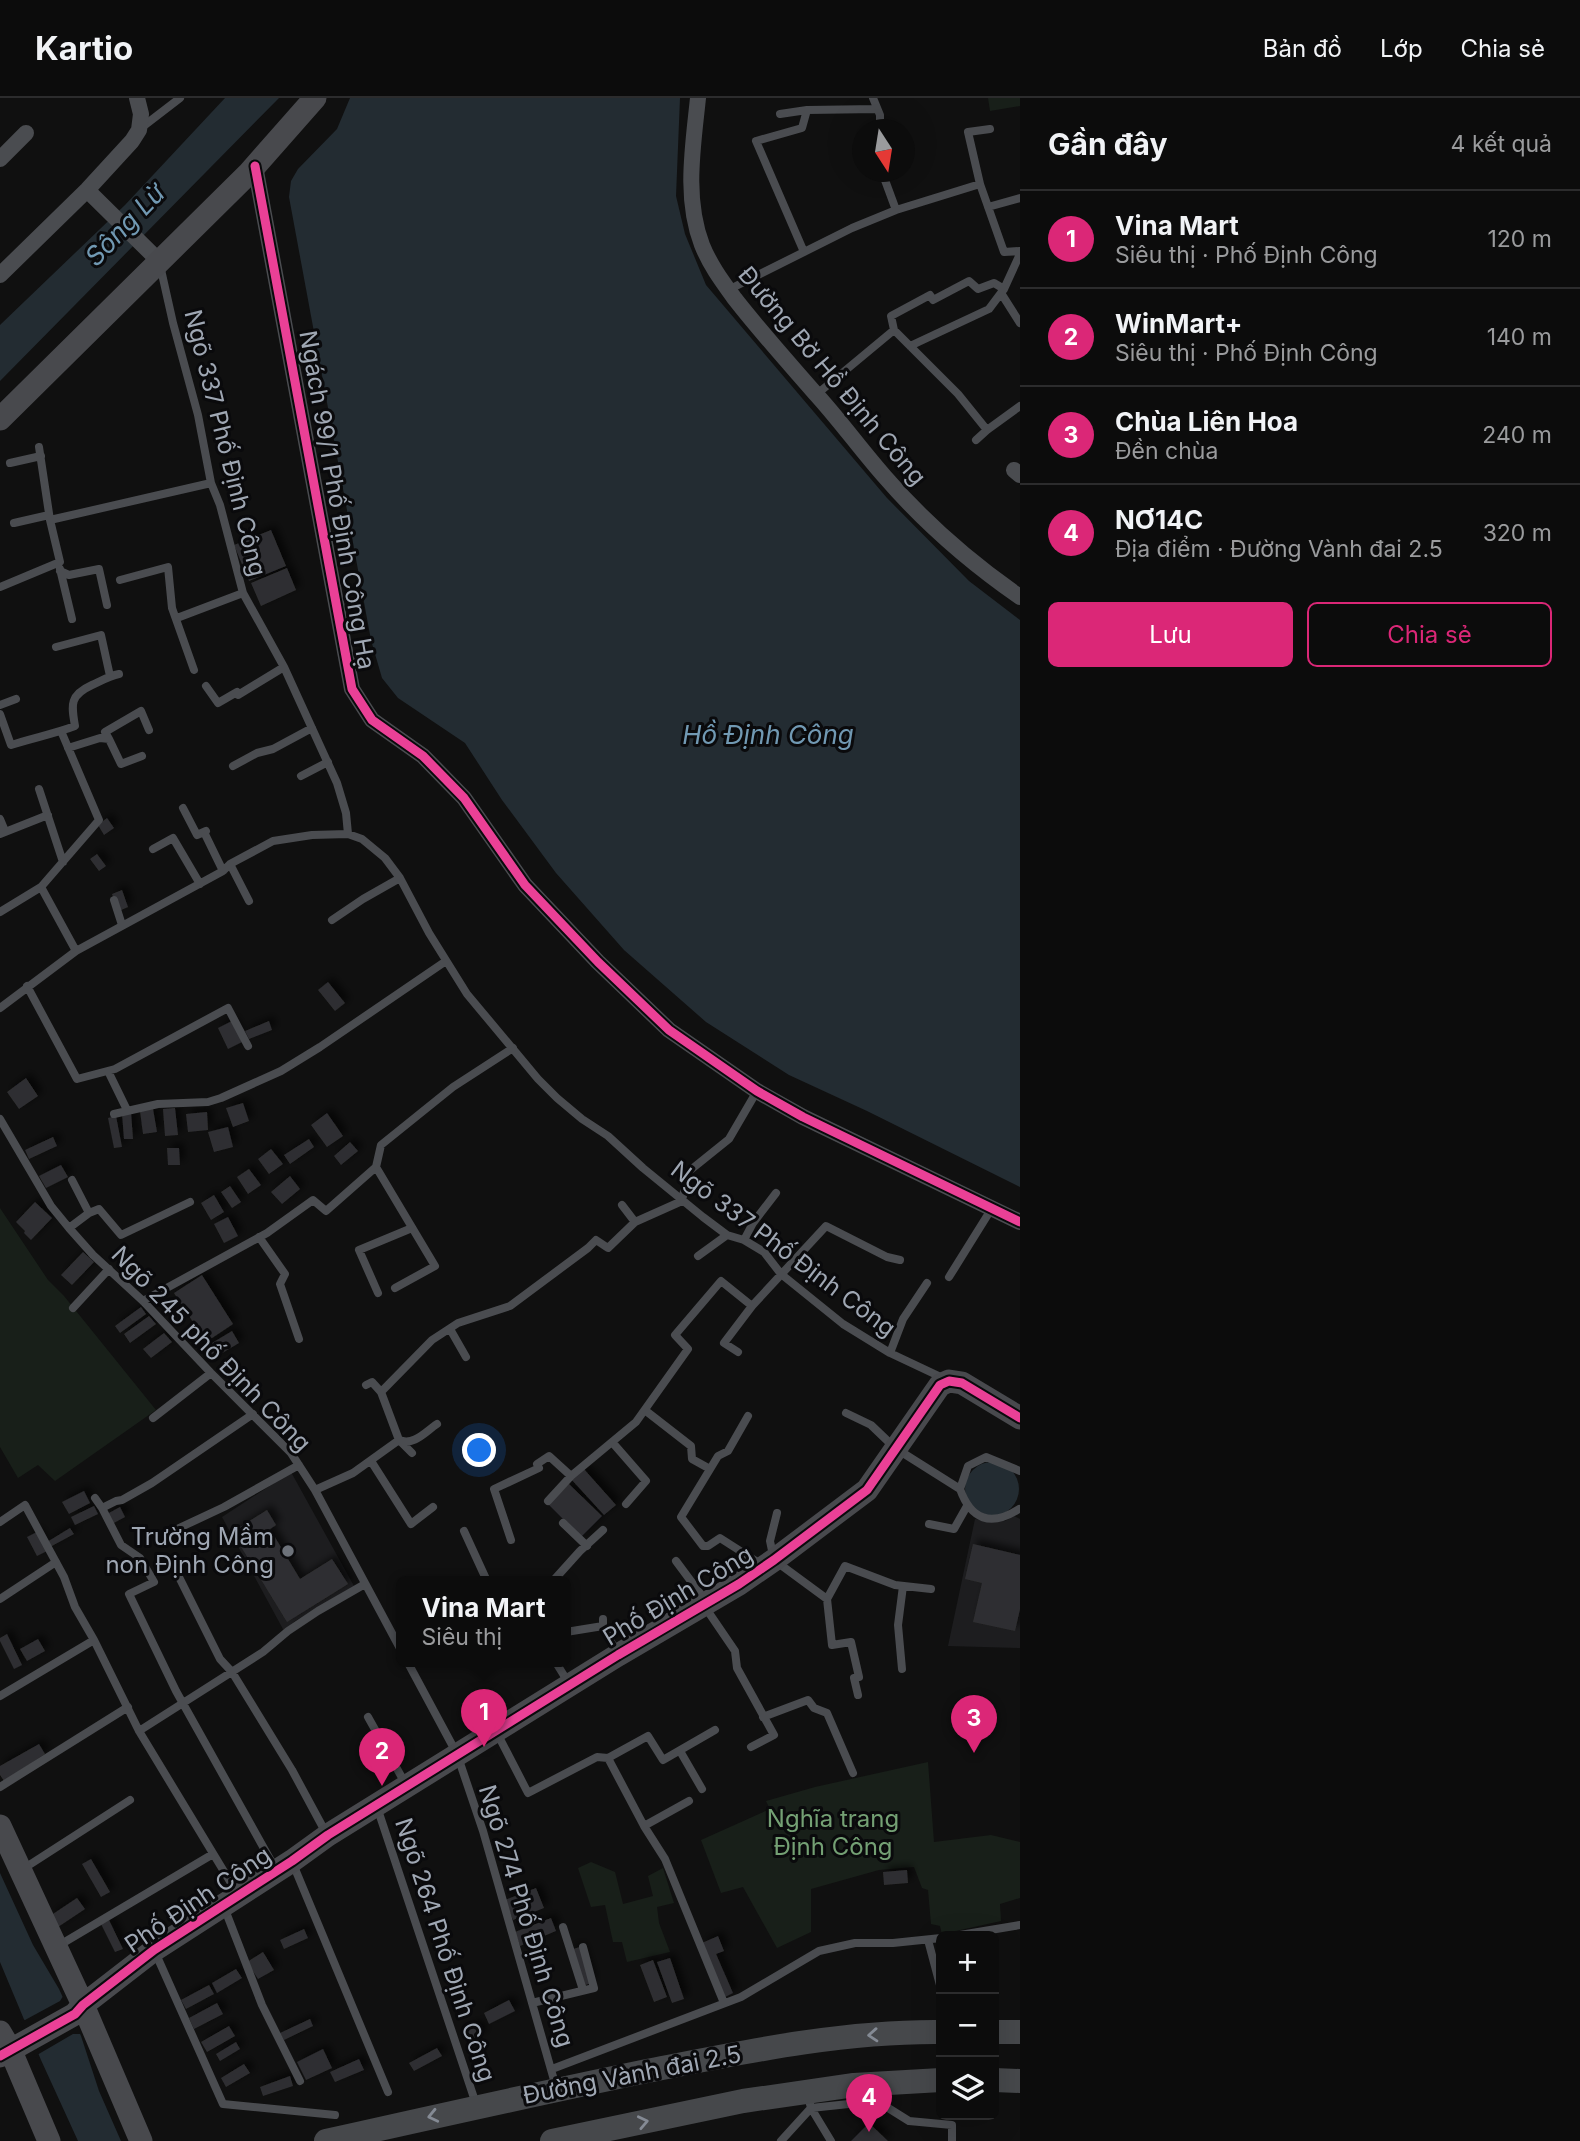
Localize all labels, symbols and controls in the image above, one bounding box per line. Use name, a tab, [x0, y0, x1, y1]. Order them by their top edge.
text: Kartio	[35, 28, 133, 68]
text: Bản đồ	[1263, 34, 1342, 63]
text: Lớp	[1380, 34, 1423, 63]
text: Chia sẻ	[1461, 34, 1545, 63]
north arrow	[852, 119, 915, 182]
text: Gần đây	[1048, 126, 1168, 162]
text: 4 kết quả	[1451, 130, 1552, 158]
water label: Sông Lừ	[78, 176, 172, 272]
text: Vina Mart	[1115, 210, 1239, 241]
text: 1	[1066, 225, 1076, 253]
text: 120 m	[1487, 225, 1552, 253]
text: Siêu thị · Phố Định Công	[1115, 241, 1378, 269]
street label: Đường Bờ Hồ Định Công	[733, 261, 932, 491]
street label: Ngõ 337 Phố Định Công	[178, 307, 273, 579]
text: WinMart+	[1115, 308, 1242, 339]
text: 2	[1064, 323, 1078, 351]
text: 140 m	[1487, 323, 1552, 351]
street label: Ngách 99/1 Phố Định Công Hạ	[293, 328, 382, 672]
text: Siêu thị · Phố Định Công	[1115, 339, 1378, 367]
text: Chùa Liên Hoa	[1115, 406, 1298, 437]
text: 3	[1064, 421, 1078, 449]
text: 240 m	[1482, 421, 1552, 449]
text: Đền chùa	[1115, 437, 1218, 465]
text: NƠ14C	[1115, 504, 1203, 535]
text: 4	[1063, 519, 1079, 547]
text: 320 m	[1483, 519, 1552, 547]
text: Địa điểm · Đường Vành đai 2.5	[1115, 535, 1443, 563]
button: Lưu	[1048, 602, 1293, 667]
button: Chia sẻ	[1307, 602, 1552, 667]
water label: Hồ Định Công	[682, 719, 854, 750]
street label: Ngõ 337 Phố Định Công	[665, 1155, 901, 1343]
street label: Ngõ 245 phố Định Công	[106, 1240, 317, 1457]
your location	[462, 1433, 496, 1467]
place label: Trường Mầm non Định Công	[105, 1522, 274, 1579]
street label: Phố Định Công	[598, 1539, 758, 1652]
marker: Trường Mầm non Định Công	[280, 1543, 296, 1559]
popup	[396, 1576, 571, 1667]
text: Vina Mart	[422, 1592, 545, 1623]
text: Siêu thị	[422, 1623, 502, 1651]
pin: 1	[461, 1689, 507, 1747]
pin: 3	[951, 1695, 997, 1753]
pin: 2	[359, 1728, 405, 1786]
street label: Ngõ 274 Phố Định Công	[473, 1781, 580, 2051]
park label: Nghĩa trang Định Công	[767, 1804, 899, 1861]
street label: Ngõ 264 Phố Định Công	[389, 1814, 502, 2085]
street label: Phố Định Công	[119, 1840, 276, 1959]
map controls	[936, 1931, 999, 2120]
button: +	[936, 1931, 999, 1994]
button: −	[936, 1994, 999, 2057]
one-way arrow	[867, 2027, 878, 2042]
street label: Đường Vành đai 2.5	[520, 2039, 744, 2110]
button: layers	[936, 2057, 999, 2120]
pin: 4	[846, 2074, 892, 2132]
one-way arrow	[427, 2108, 439, 2123]
one-way arrow	[637, 2116, 649, 2131]

